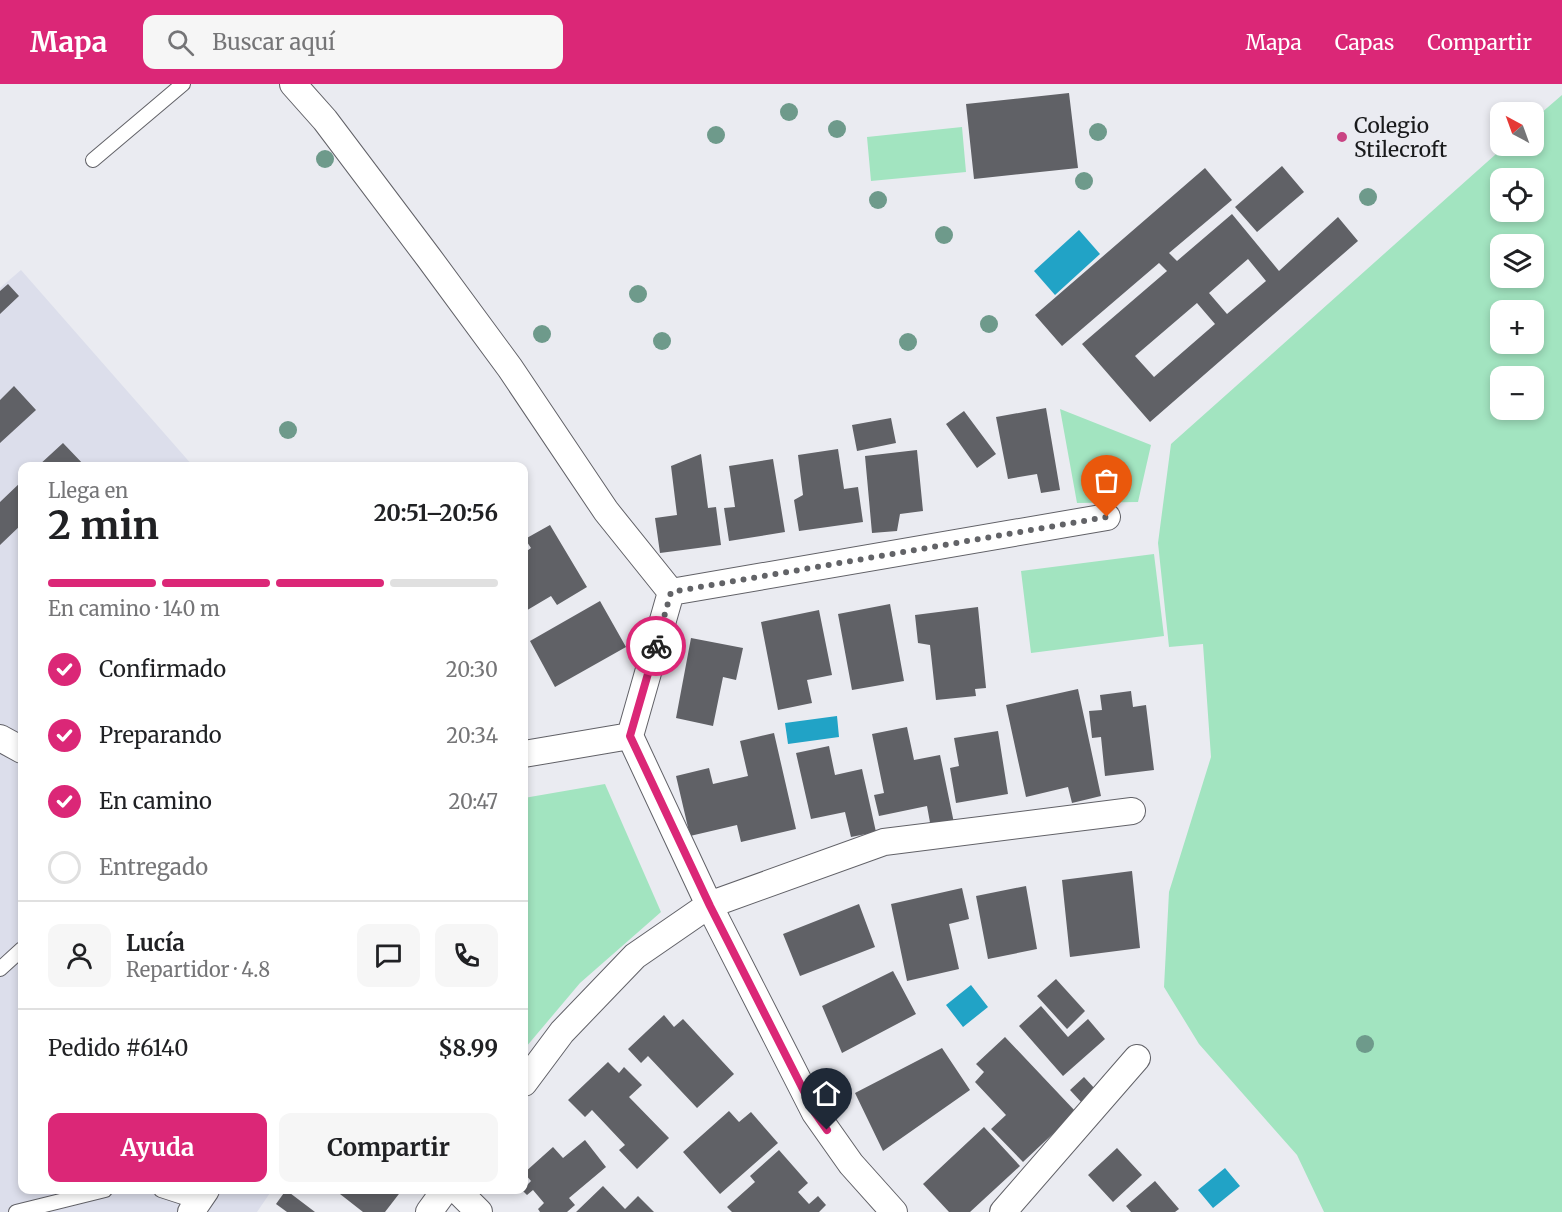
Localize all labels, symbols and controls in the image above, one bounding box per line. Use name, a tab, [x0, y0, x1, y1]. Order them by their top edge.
search box	[143, 15, 563, 69]
text: Mapa	[30, 24, 107, 60]
icon: search	[164, 26, 197, 59]
text: Buscar aquí	[212, 28, 335, 56]
text: Mapa	[1245, 29, 1302, 56]
text: Capas	[1335, 29, 1394, 56]
text: Compartir	[1427, 29, 1532, 56]
north arrow	[1490, 102, 1544, 156]
map controls	[1490, 102, 1544, 420]
place label: Colegio Stilecroft	[1354, 112, 1447, 163]
marker: Colegio Stilecroft	[1335, 130, 1349, 144]
button: locate	[1490, 168, 1544, 222]
button: layers	[1490, 234, 1544, 288]
button: +	[1490, 300, 1544, 354]
button: −	[1490, 366, 1544, 420]
pin	[1081, 455, 1132, 517]
icon: bag	[1090, 464, 1123, 497]
text: Llega en	[48, 478, 128, 503]
text: 20:51–20:56	[374, 499, 498, 527]
text: 2 min	[48, 501, 159, 550]
text: En camino · 140 m	[48, 596, 220, 621]
courier	[626, 616, 686, 676]
icon: bike	[640, 630, 673, 663]
icon: check	[48, 653, 81, 686]
text: Confirmado	[99, 655, 226, 683]
text: 20:30	[446, 657, 498, 682]
icon: check	[48, 719, 81, 752]
text: Preparando	[99, 721, 222, 749]
text: 20:34	[446, 723, 498, 748]
icon: check	[48, 785, 81, 818]
text: En camino	[99, 787, 212, 815]
text: 20:47	[448, 789, 498, 814]
text: Entregado	[99, 853, 208, 881]
button: person	[48, 924, 111, 987]
button: chat	[357, 924, 420, 987]
button: phone	[435, 924, 498, 987]
text: Lucía	[126, 929, 185, 957]
text: Repartidor · 4.8	[126, 957, 270, 982]
text: Pedido #6140	[48, 1034, 188, 1062]
text: $8.99	[438, 1034, 498, 1062]
pin	[801, 1068, 852, 1130]
icon: home	[810, 1077, 843, 1110]
button: Ayuda	[48, 1113, 267, 1182]
button: Compartir	[279, 1113, 498, 1182]

